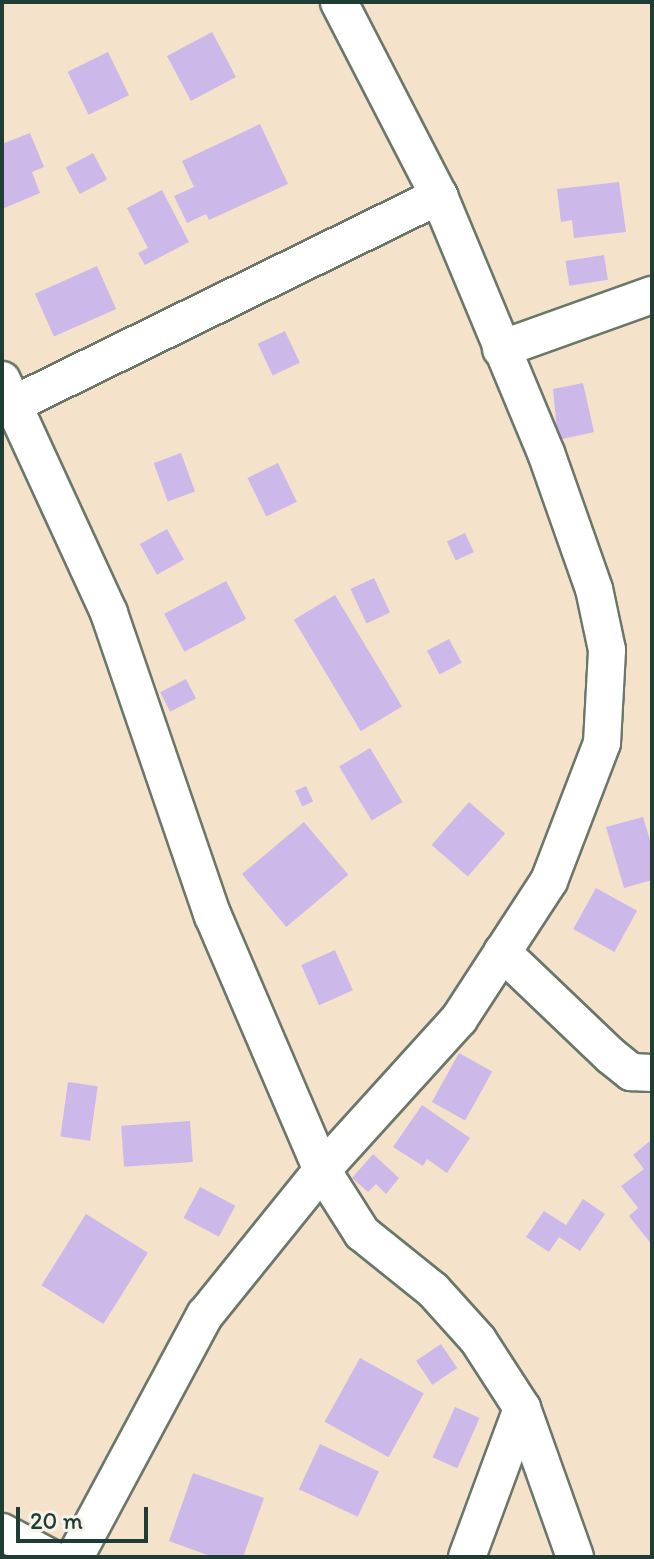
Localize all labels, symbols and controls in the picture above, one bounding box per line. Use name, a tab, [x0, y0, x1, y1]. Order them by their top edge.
scale bar	[20, 1491, 152, 1541]
text: 20 m	[30, 1506, 83, 1535]

